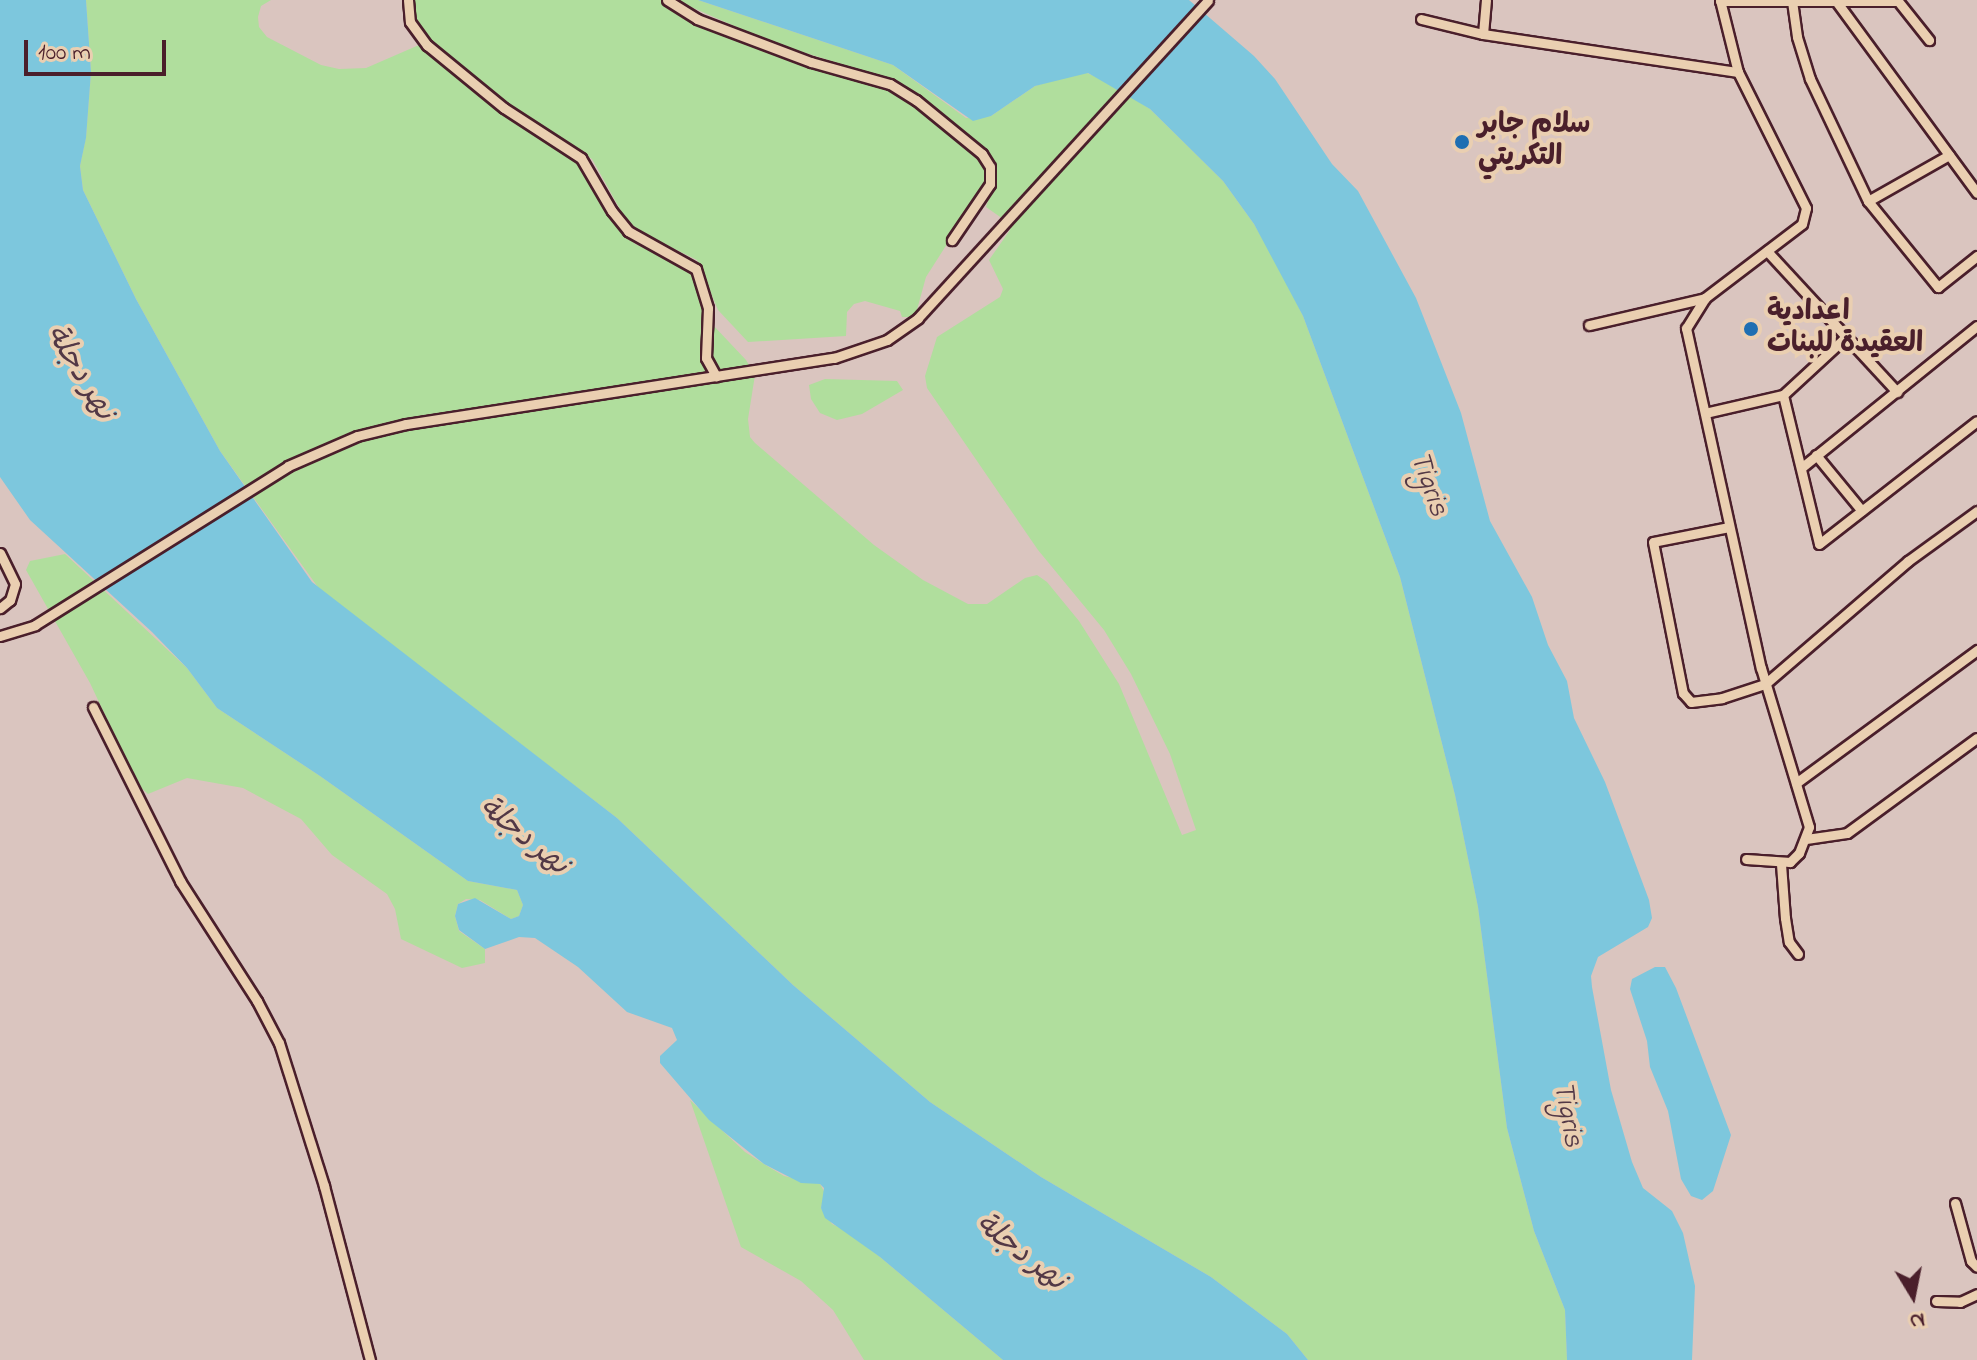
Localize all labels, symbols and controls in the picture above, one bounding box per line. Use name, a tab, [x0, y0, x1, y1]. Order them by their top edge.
scale bar	[28, 24, 170, 74]
text: 100 m	[38, 36, 91, 71]
place label: سلام جابر التكريتي	[1478, 109, 1590, 175]
marker: سلام جابر التكريتي	[1453, 133, 1471, 151]
place label: اعدادية العقيدة للبنات	[1767, 296, 1923, 362]
water label: نهر دجلة	[37, 319, 121, 427]
marker: اعدادية العقيدة للبنات	[1742, 320, 1760, 338]
water label: Tigris	[1400, 447, 1456, 521]
water label: نهر دجلة	[471, 790, 575, 884]
water label: Tigris	[1544, 1078, 1590, 1150]
water label: نهر دجلة	[968, 1207, 1072, 1299]
north arrow	[1873, 1256, 1953, 1336]
text: N	[1907, 1303, 1927, 1337]

